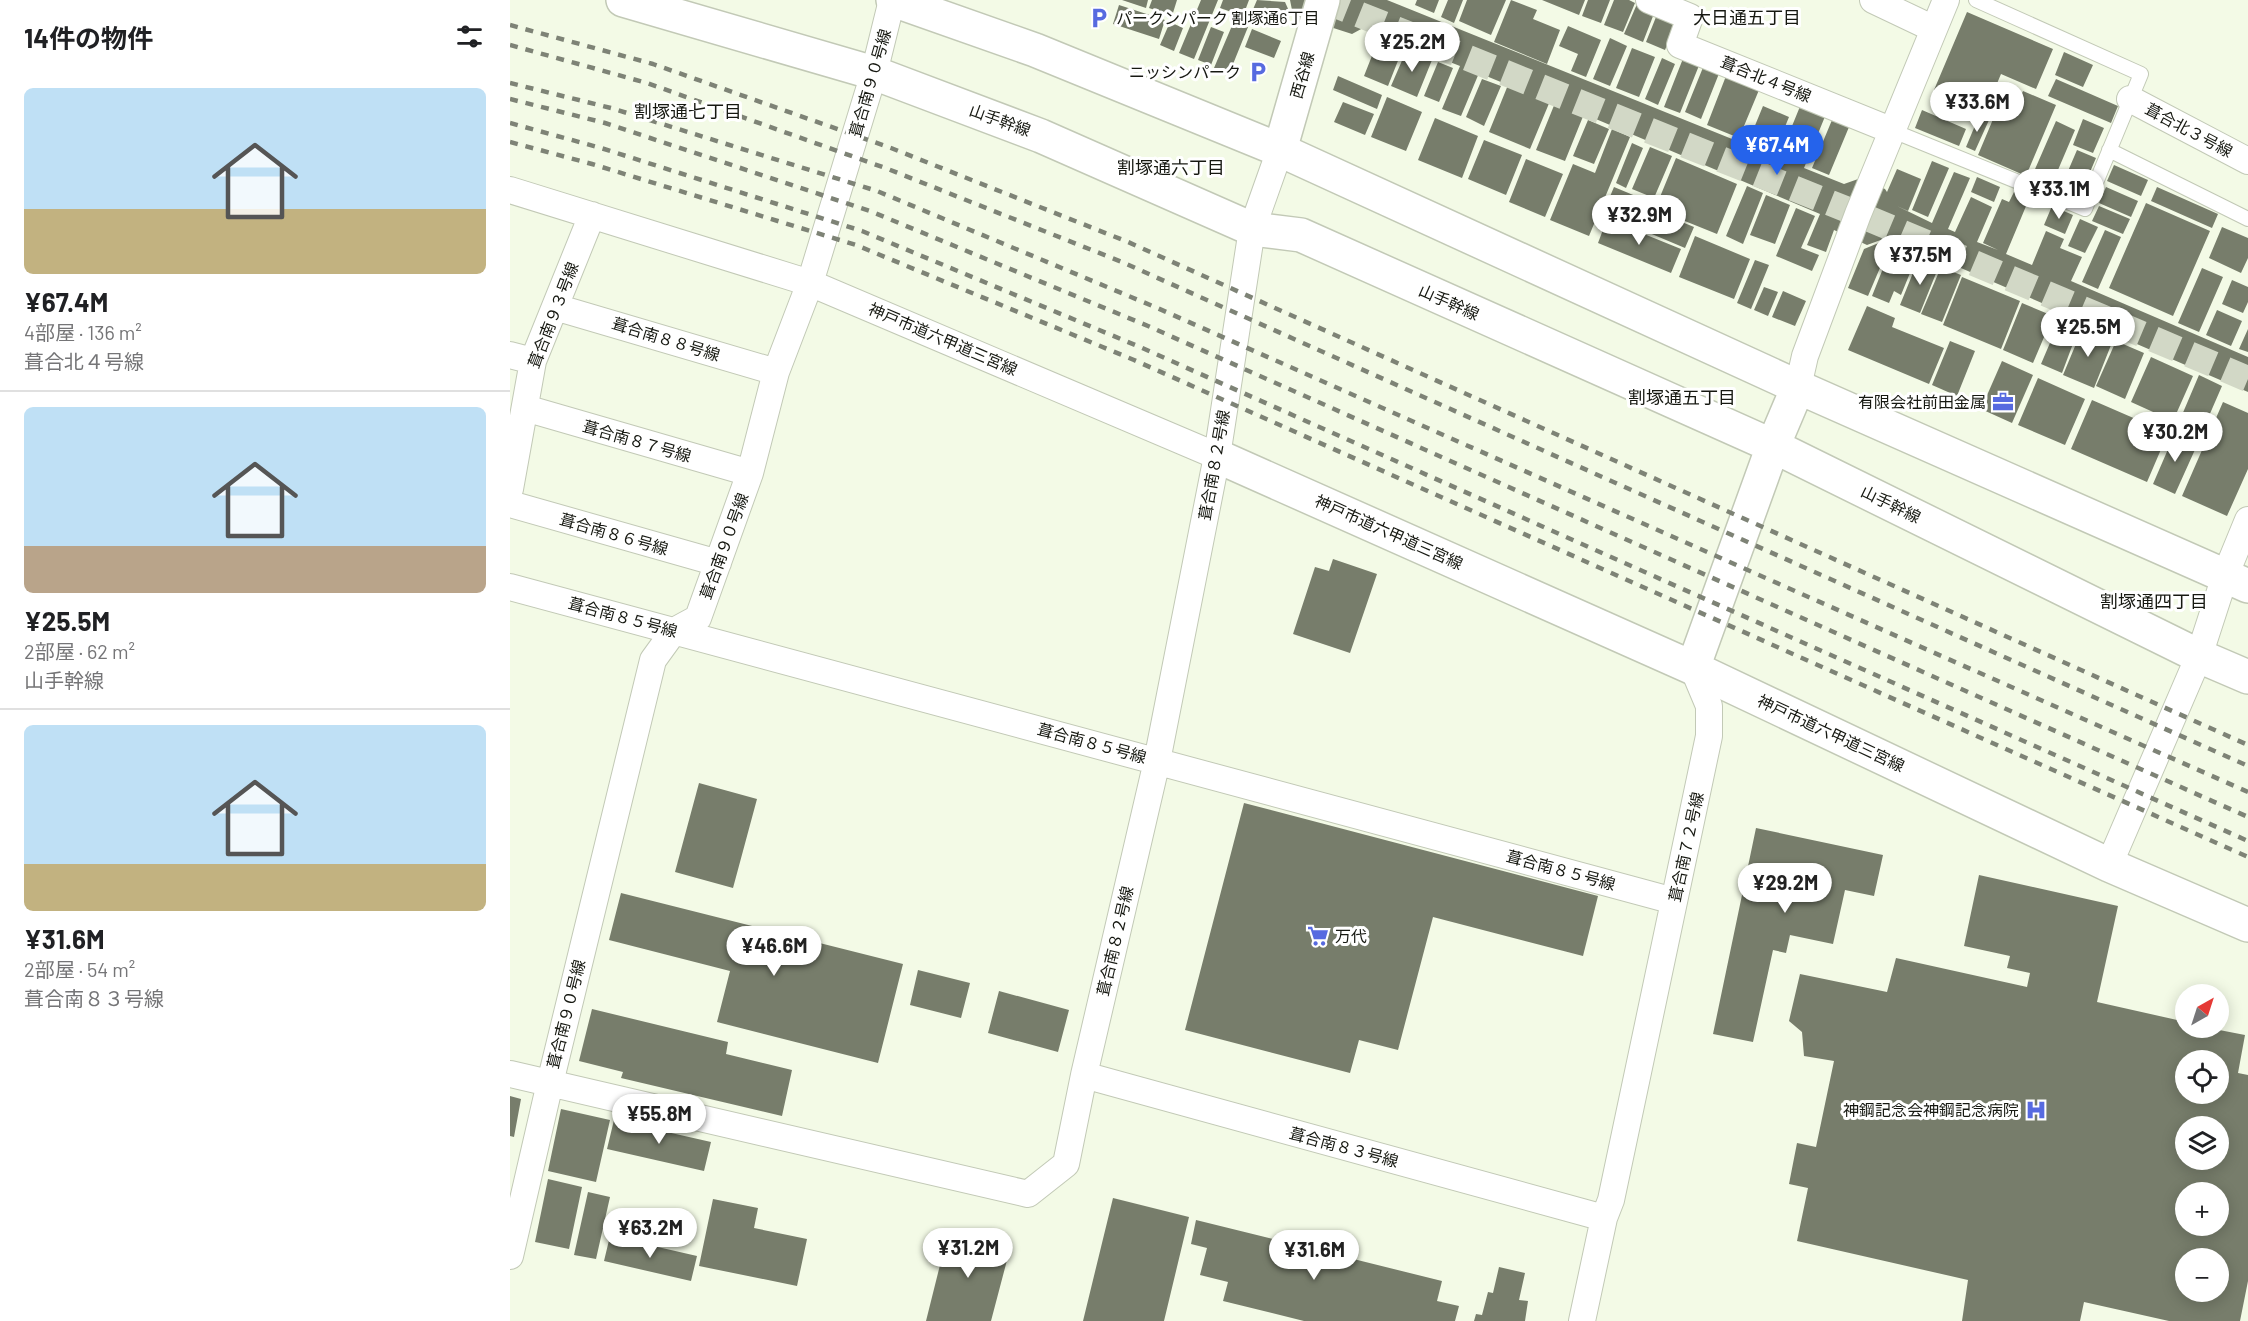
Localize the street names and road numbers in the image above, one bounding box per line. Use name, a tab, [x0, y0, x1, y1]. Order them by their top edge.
street label: 葺合南９０号線	[845, 26, 894, 139]
street label: 西谷線	[1286, 49, 1317, 101]
street label: 葺合北４号線	[1718, 52, 1814, 105]
street label: 葺合北３号線	[2142, 99, 2236, 160]
street label: 山手幹線	[967, 100, 1033, 139]
street label: 葺合南９３号線	[524, 259, 581, 371]
street label: 山手幹線	[1416, 280, 1482, 323]
street label: 神戸市道六甲道三宮線	[866, 299, 1021, 379]
street label: 葺合南８８号線	[610, 313, 722, 364]
street label: 葺合南８２号線	[1194, 408, 1233, 522]
street label: 葺合南８７号線	[581, 416, 694, 465]
street label: 山手幹線	[1858, 481, 1924, 526]
street label: 葺合南９０号線	[695, 490, 752, 602]
street label: 神戸市道六甲道三宮線	[1312, 490, 1466, 573]
street label: 葺合南８６号線	[558, 509, 671, 558]
street label: 葺合南８５号線	[567, 593, 680, 640]
street label: 神戸市道六甲道三宮線	[1755, 690, 1908, 775]
street label: 葺合南８５号線	[1036, 719, 1149, 766]
street label: 葺合南７２号線	[1665, 790, 1706, 904]
street label: 葺合南８５号線	[1505, 846, 1618, 893]
street label: 葺合南８２号線	[1093, 884, 1136, 998]
street label: 葺合南９０号線	[543, 957, 588, 1071]
street label: 葺合南８３号線	[1288, 1123, 1401, 1170]

